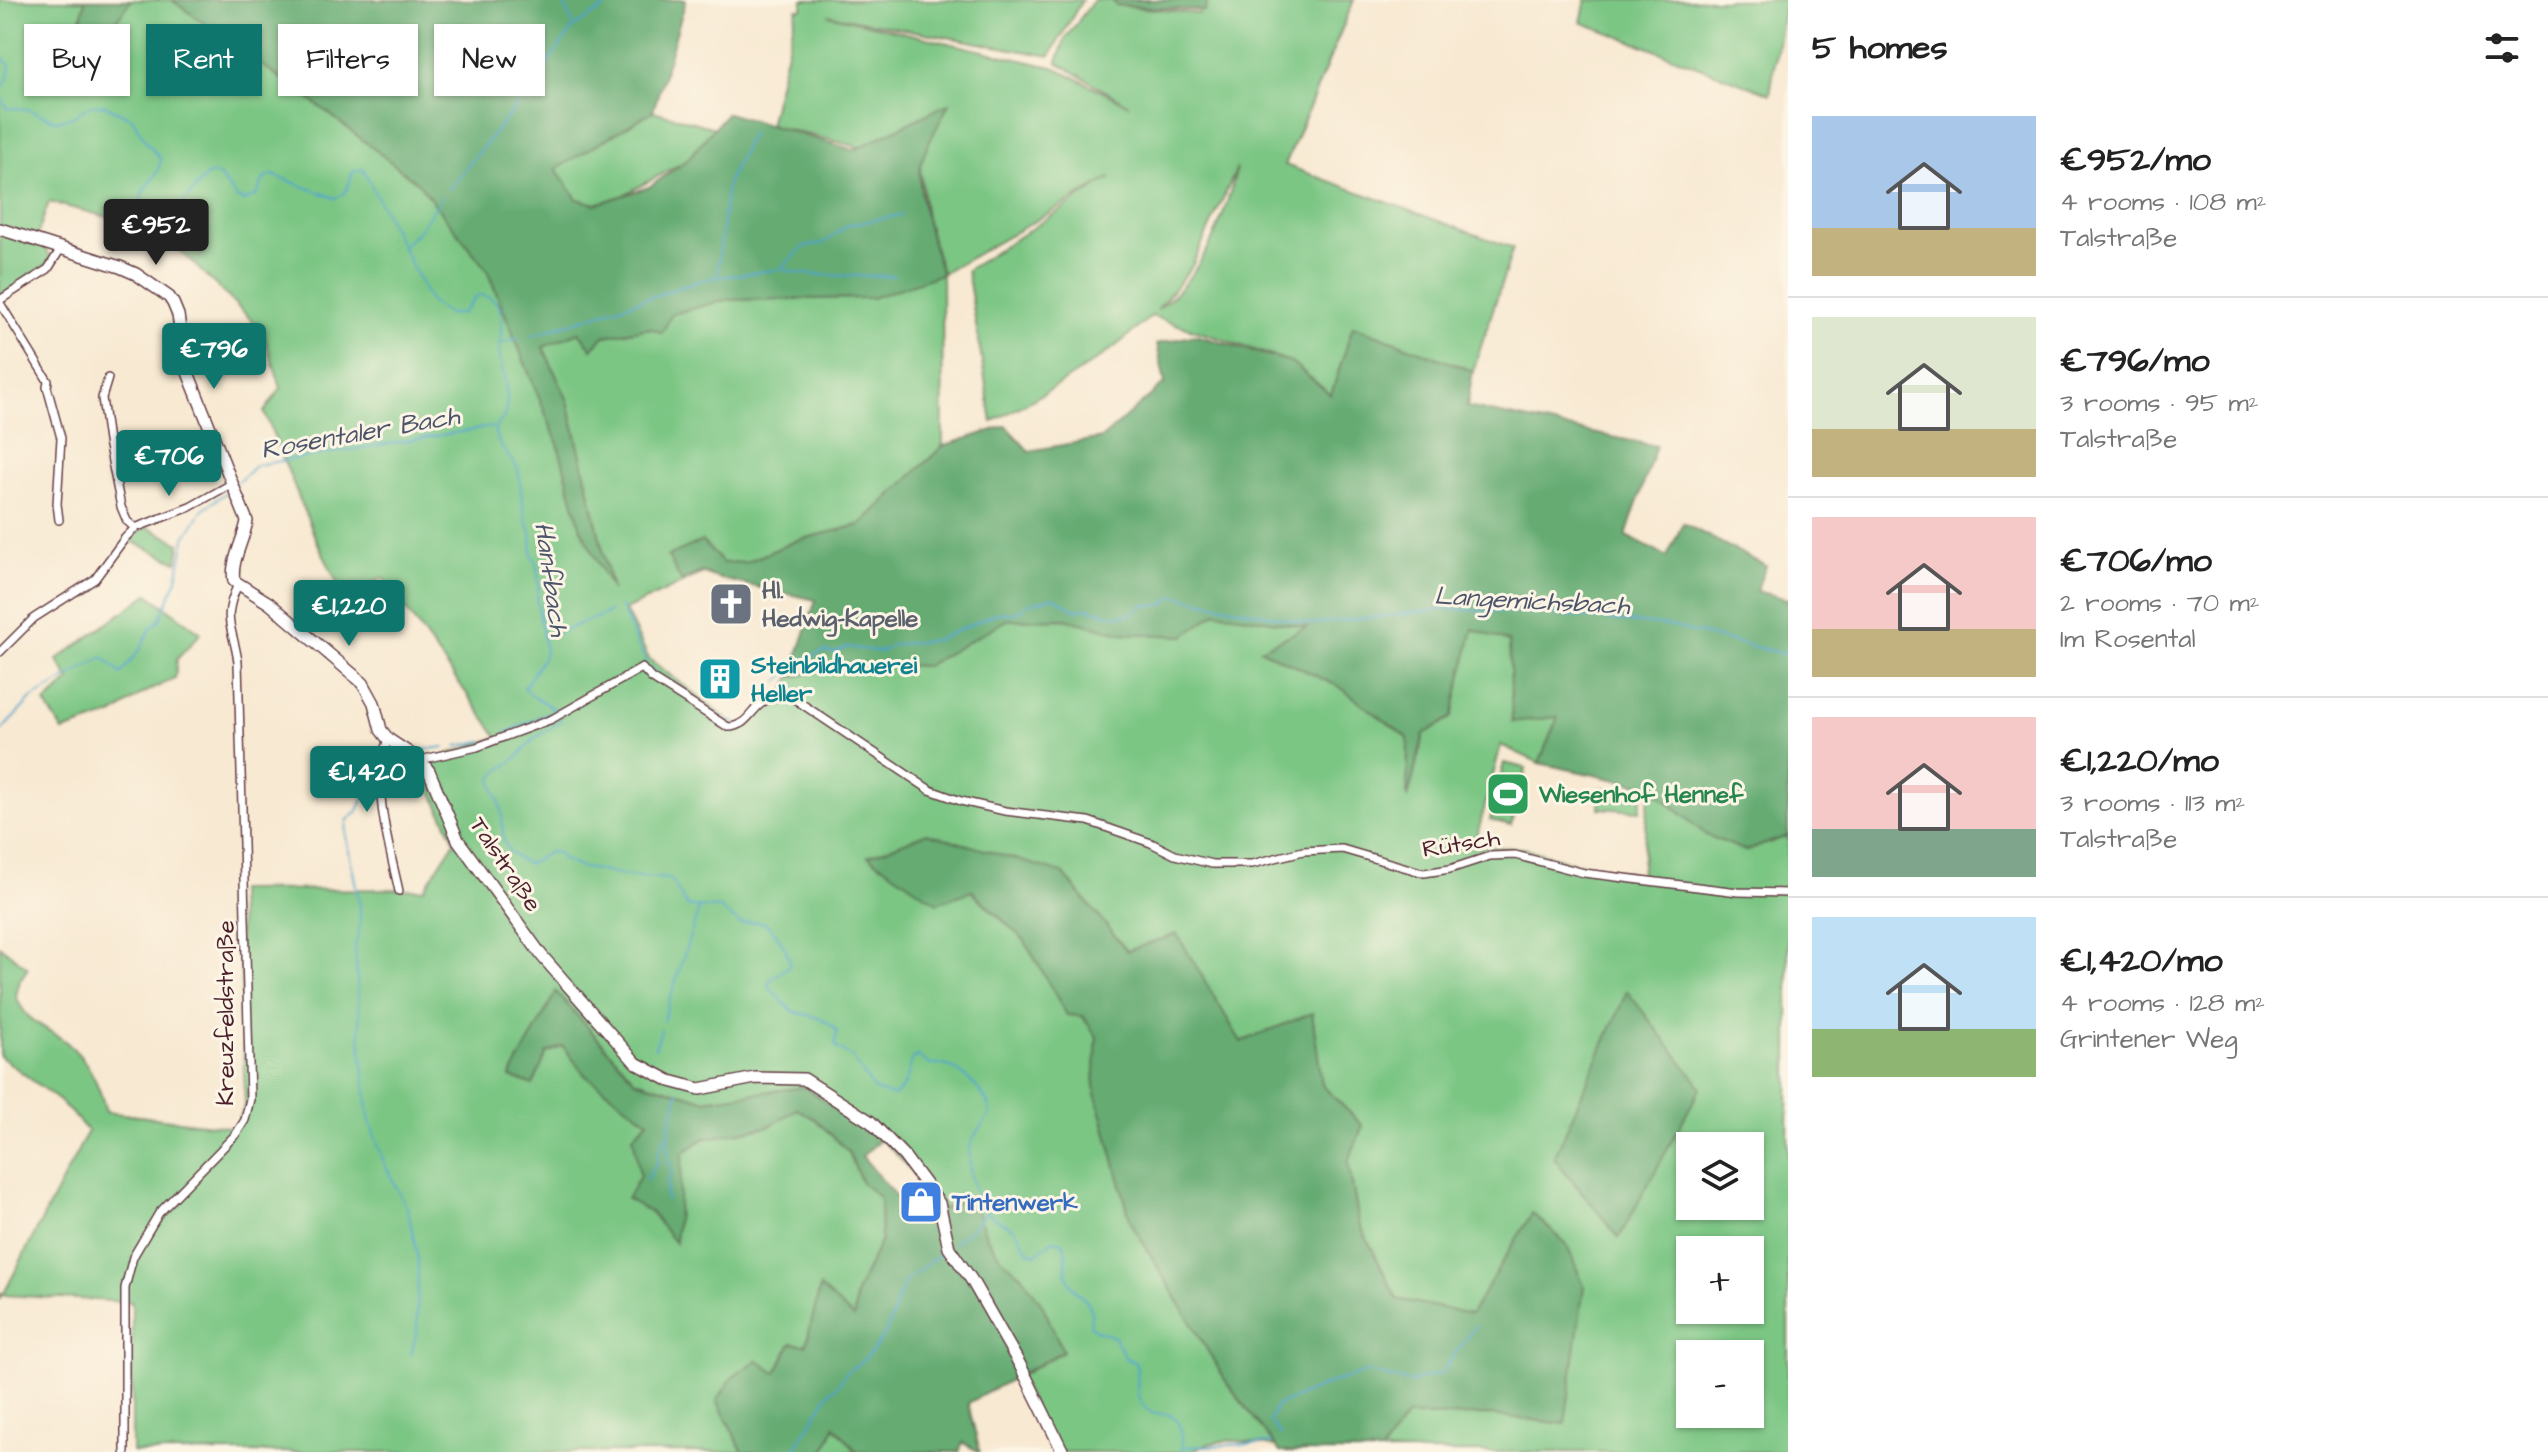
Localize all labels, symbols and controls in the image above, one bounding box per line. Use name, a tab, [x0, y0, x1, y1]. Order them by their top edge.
chip: Buy	[24, 24, 130, 96]
chip: Rent	[146, 24, 262, 96]
chip: Filters	[278, 24, 418, 96]
chip: New	[434, 24, 545, 96]
text: 5 homes	[1812, 24, 1948, 72]
icon: filters	[2480, 26, 2524, 70]
text: €952/mo	[2060, 136, 2211, 184]
icon: home	[1876, 148, 1972, 244]
text: 4 rooms · 108 m²	[2060, 184, 2266, 220]
pin: €952	[109, 199, 203, 267]
text: €952	[122, 207, 190, 243]
text: Talstraße	[2060, 220, 2177, 256]
pin: €796	[167, 323, 261, 391]
text: €796	[180, 331, 248, 367]
text: €796/mo	[2060, 337, 2210, 385]
icon: home	[1876, 349, 1972, 445]
text: 3 rooms · 95 m²	[2060, 385, 2259, 421]
water label: Rosentaler Bach	[258, 398, 463, 468]
text: Talstraße	[2060, 421, 2177, 457]
pin: €706	[122, 430, 216, 498]
text: €706	[134, 438, 204, 474]
water label: Hanfbach	[525, 520, 577, 639]
text: €706/mo	[2060, 537, 2212, 585]
icon: home	[1876, 549, 1972, 645]
place label: Hl. Hedwig-Kapelle	[762, 574, 918, 637]
water label: Langemichsbach	[1433, 578, 1632, 625]
pin: €1,220	[284, 580, 414, 648]
church icon: Hl. Hedwig-Kapelle	[707, 580, 755, 628]
text: 2 rooms · 70 m²	[2060, 585, 2259, 621]
text: €1,220	[312, 588, 386, 624]
text: Im Rosental	[2060, 621, 2196, 657]
place label: Steinbildhauerei Heller	[750, 649, 917, 711]
building icon: Steinbildhauerei Heller	[696, 655, 744, 703]
text: €1,220/mo	[2060, 737, 2219, 785]
pin: €1,420	[302, 746, 432, 814]
icon: home	[1876, 749, 1972, 845]
text: €1,420	[328, 754, 406, 790]
sports icon: Wiesenhof Hennef	[1484, 770, 1532, 818]
place label: Wiesenhof Hennef	[1538, 778, 1744, 812]
text: 3 rooms · 113 m²	[2060, 785, 2245, 821]
street label: Talstraße	[461, 810, 550, 919]
street label: Rütsch	[1420, 821, 1503, 867]
text: Talstraße	[2060, 821, 2177, 857]
street label: Kreuzfeldstraße	[209, 920, 243, 1106]
text: €1,420/mo	[2060, 937, 2223, 985]
icon: home	[1876, 949, 1972, 1045]
text: 4 rooms · 128 m²	[2060, 985, 2265, 1021]
text: Grintener Weg	[2060, 1021, 2238, 1057]
map controls	[1676, 1132, 1764, 1428]
button: layers	[1676, 1132, 1764, 1220]
shop icon: Tintenwerk	[897, 1178, 945, 1226]
place label: Tintenwerk	[951, 1186, 1078, 1220]
button: +	[1676, 1236, 1764, 1324]
button: −	[1676, 1340, 1764, 1428]

